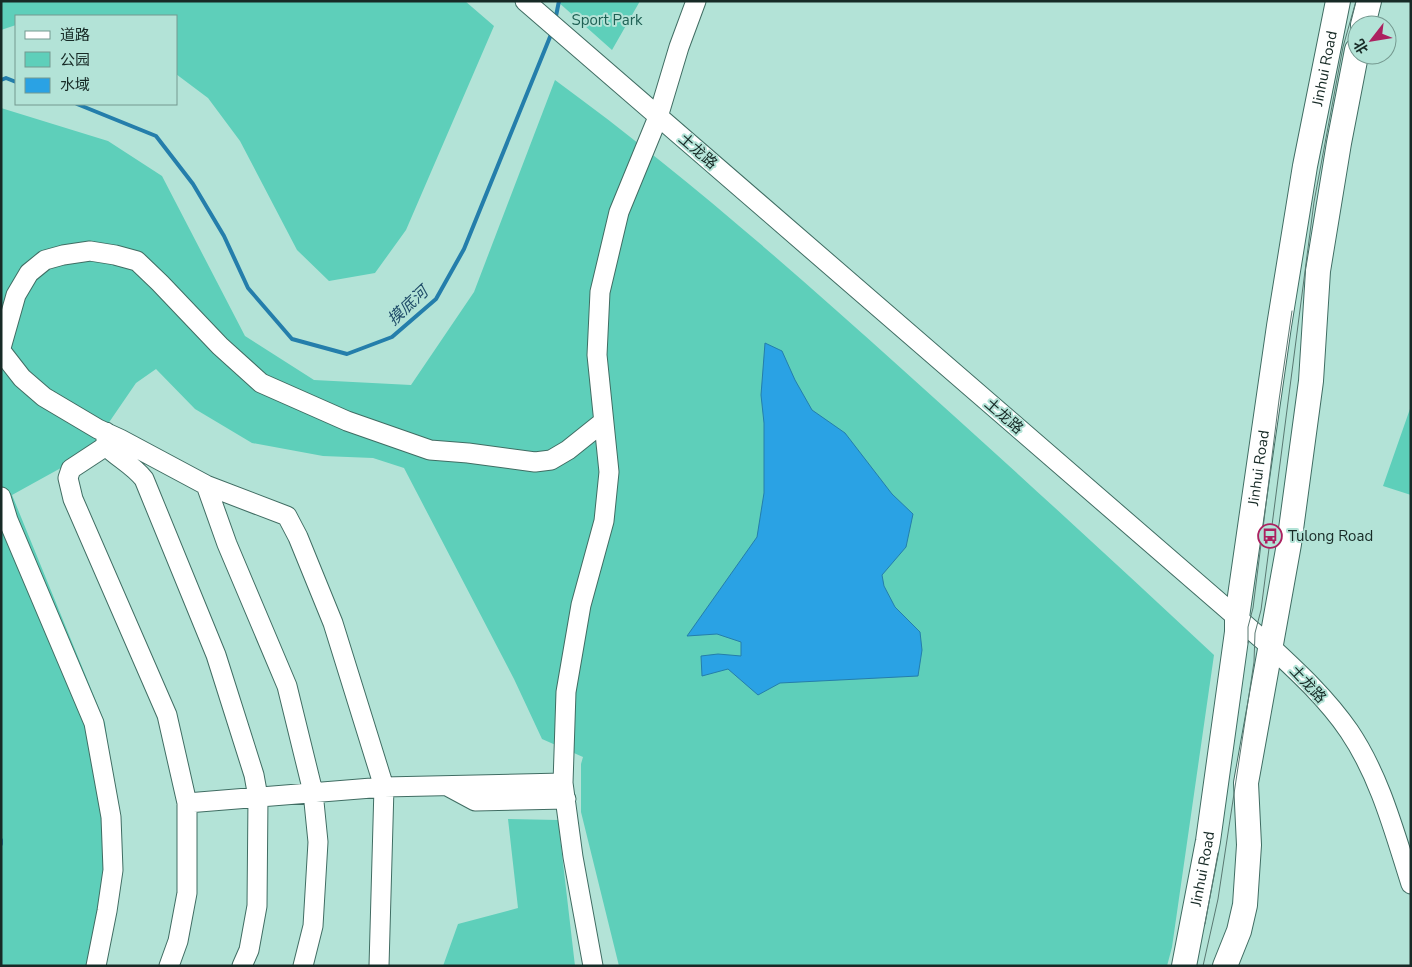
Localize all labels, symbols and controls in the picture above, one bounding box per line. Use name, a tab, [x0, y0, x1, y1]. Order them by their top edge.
park label: Sport Park	[571, 10, 643, 30]
legend	[15, 15, 178, 105]
north arrow	[1347, 15, 1397, 65]
text: 道路	[60, 25, 90, 45]
street label: Jinhui Road	[1307, 29, 1342, 109]
text: 北	[1350, 36, 1373, 57]
text: 公园	[60, 50, 90, 70]
text: 水域	[60, 75, 90, 95]
street label: 土龙路	[674, 129, 722, 173]
water label: 摸底河	[383, 280, 435, 330]
street label: 土龙路	[980, 394, 1028, 438]
street label: Jinhui Road	[1243, 429, 1274, 508]
bus stop icon: Tulong Road	[1257, 523, 1283, 549]
place label: Tulong Road	[1288, 526, 1373, 546]
street label: 土龙路	[1285, 661, 1331, 707]
street label: Jinhui Road	[1185, 830, 1219, 909]

